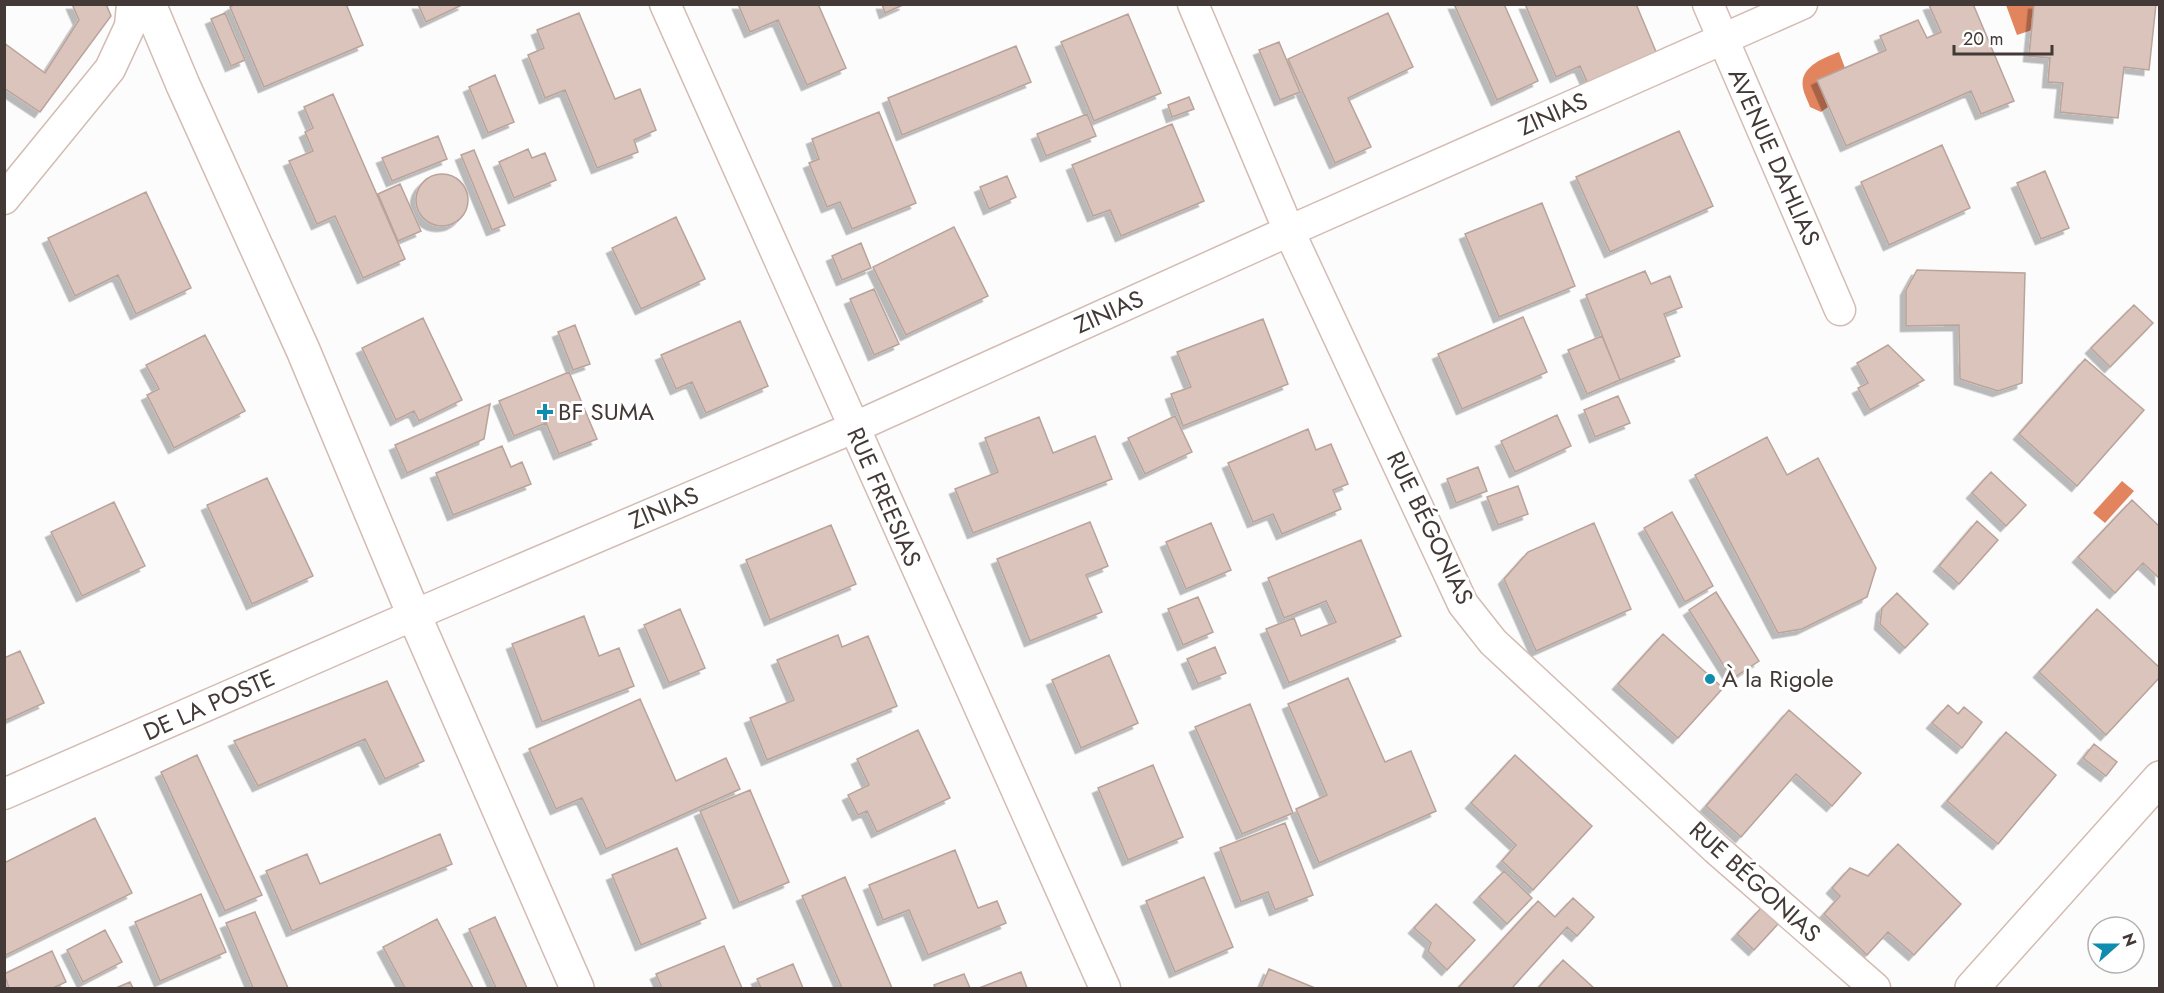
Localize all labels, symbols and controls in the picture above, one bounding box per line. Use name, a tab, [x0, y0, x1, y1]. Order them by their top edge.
scale bar	[1954, 18, 2052, 56]
text: 20 m	[1963, 26, 2003, 52]
street label: AVENUE DAHLIAS	[1720, 63, 1829, 251]
street label: ZINIAS	[1513, 83, 1593, 144]
street label: ZINIAS	[1069, 281, 1149, 342]
place label: BF SUMA	[558, 394, 654, 429]
marker: BF SUMA	[536, 403, 554, 421]
street label: RUE FREESIAS	[838, 422, 931, 572]
street label: RUE BÉGONIAS	[1378, 445, 1483, 610]
street label: ZINIAS	[624, 477, 704, 538]
street label: DE LA POSTE	[137, 660, 280, 749]
place label: À la Rigole	[1722, 661, 1834, 696]
marker: À la Rigole	[1703, 672, 1717, 686]
street label: RUE BÉGONIAS	[1682, 813, 1829, 950]
north arrow	[2086, 915, 2146, 975]
text: N	[2117, 930, 2143, 950]

